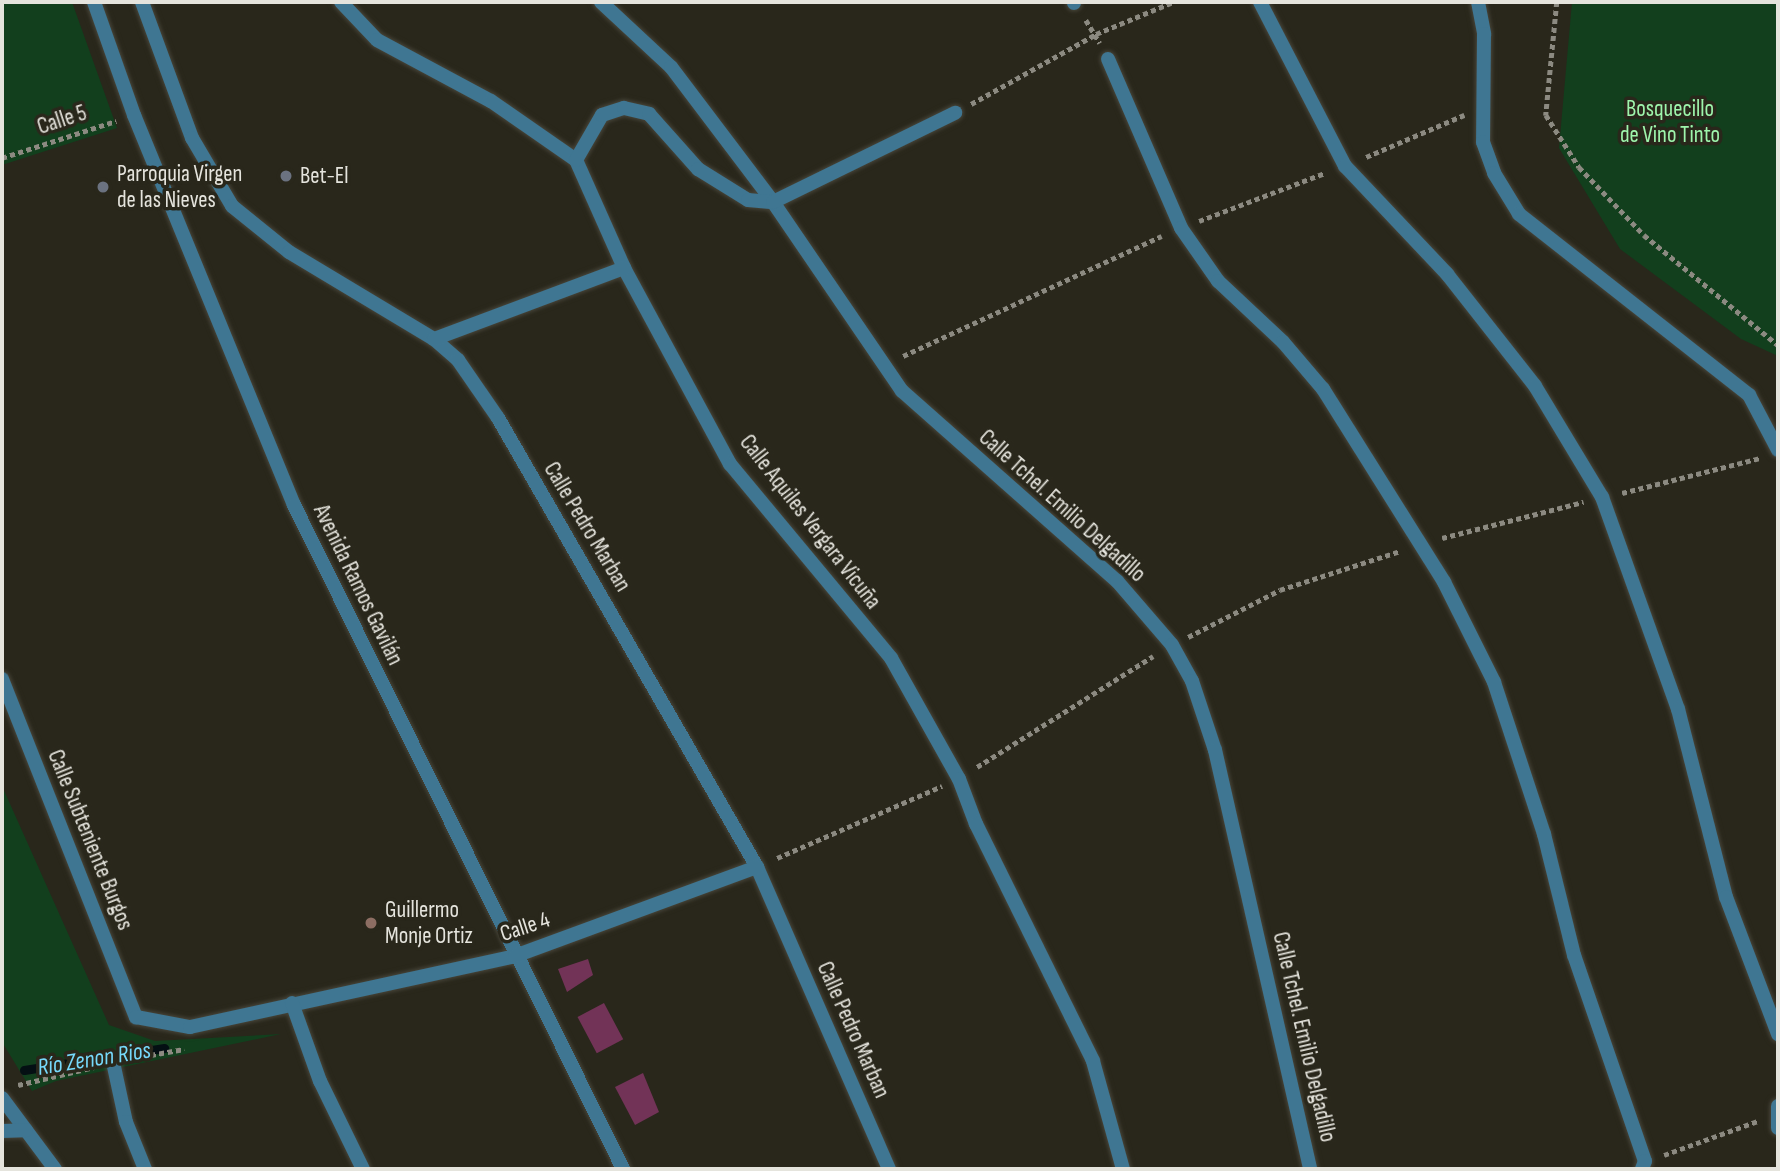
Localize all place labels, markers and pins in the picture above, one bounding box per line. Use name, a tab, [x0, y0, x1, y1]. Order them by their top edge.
place label: Parroquia Virgen de las Nieves	[117, 160, 242, 214]
place label: Bet-El	[300, 162, 349, 190]
marker: Bet-El	[278, 168, 294, 184]
marker: Parroquia Virgen de las Nieves	[95, 179, 111, 195]
place label: Guillermo Monje Ortiz	[385, 896, 473, 950]
marker: Guillermo Monje Ortiz	[363, 915, 379, 931]

